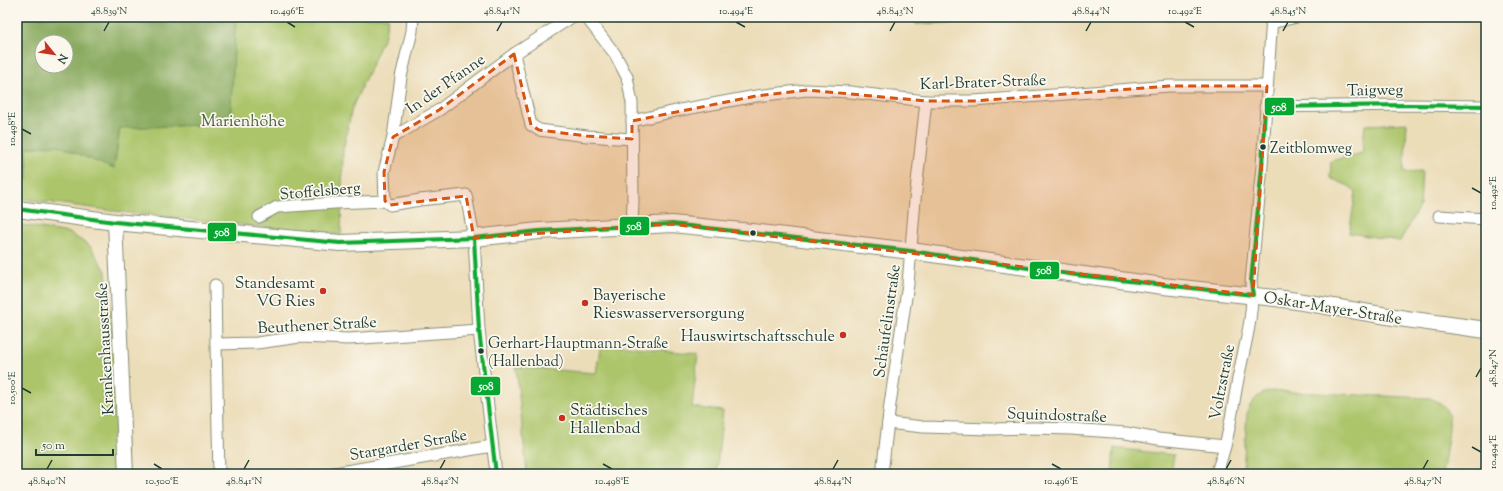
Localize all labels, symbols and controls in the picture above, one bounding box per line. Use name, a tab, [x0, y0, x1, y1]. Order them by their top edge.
text: 48.839°N	[91, 4, 127, 19]
text: 10.496°E	[270, 4, 304, 19]
text: 48.841°N	[484, 4, 520, 19]
text: 10.494°E	[719, 4, 753, 19]
text: 48.843°N	[877, 4, 913, 19]
text: 48.844°N	[1072, 4, 1110, 19]
text: 10.492°E	[1168, 4, 1202, 19]
text: 48.845°N	[1270, 4, 1306, 19]
north arrow	[34, 34, 74, 74]
street label: In der Pfanne	[402, 49, 491, 121]
text: N	[53, 50, 71, 66]
street label: Karl-Brater-Straße	[920, 70, 1047, 97]
street label: Taigweg	[1347, 80, 1404, 103]
line badge: 508	[1264, 97, 1295, 116]
text: 508	[1270, 100, 1287, 116]
park label: Marienhöhe	[201, 111, 285, 134]
text: 10.498°E	[5, 112, 20, 146]
place label: Zeitblomweg	[1270, 139, 1352, 160]
marker: Zeitblomweg	[1258, 142, 1268, 152]
text: 10.492°E	[1486, 176, 1501, 210]
street label: Stoffelsberg	[279, 177, 362, 207]
line badge: 508	[619, 216, 650, 236]
text: 508	[625, 219, 642, 235]
line badge: 508	[207, 222, 237, 242]
text: 508	[213, 225, 230, 241]
unlabelled marker	[748, 228, 758, 238]
line badge: 508	[1029, 261, 1060, 280]
street label: Schäufelinstraße	[869, 263, 908, 380]
text: 508	[1035, 263, 1052, 279]
place label: Standesamt VG Ries	[235, 273, 316, 314]
street label: Krankenhausstraße	[92, 282, 121, 416]
place label: Bayerische Rieswasserversorgung	[593, 285, 745, 326]
marker: Standesamt VG Ries	[318, 286, 328, 296]
street label: Oskar-Mayer-Straße	[1262, 287, 1403, 332]
marker: Bayerische Rieswasserversorgung	[580, 298, 590, 308]
street label: Beuthener Straße	[257, 312, 377, 341]
place label: Hauswirtschaftsschule	[681, 326, 835, 349]
marker: Hauswirtschaftsschule	[838, 330, 848, 340]
place label: Gerhart-Hauptmann-Straße (Hallenbad)	[488, 334, 668, 373]
street label: Voltzstraße	[1205, 343, 1242, 422]
marker: Gerhart-Hauptmann-Straße (Hallenbad)	[476, 346, 486, 356]
text: 48.847°N	[1486, 349, 1501, 387]
text: 10.500°E	[5, 371, 20, 405]
line badge: 508	[470, 376, 501, 396]
text: 508	[477, 379, 494, 395]
place label: Städtisches Hallenbad	[570, 400, 647, 441]
street label: Squindostraße	[1007, 403, 1107, 430]
marker: Städtisches Hallenbad	[557, 413, 567, 423]
street label: Stargarder Straße	[348, 425, 469, 468]
scale bar	[36, 431, 113, 457]
text: 10.494°E	[1486, 435, 1501, 469]
text: 50 m	[41, 437, 65, 455]
text: 48.840°N	[28, 474, 66, 489]
text: 10.500°E	[145, 474, 179, 489]
text: 48.841°N	[226, 474, 262, 489]
text: 48.842°N	[421, 474, 459, 489]
text: 10.498°E	[595, 474, 629, 489]
text: 48.844°N	[814, 474, 852, 489]
text: 10.496°E	[1044, 474, 1078, 489]
text: 48.846°N	[1207, 474, 1245, 489]
text: 48.847°N	[1404, 474, 1442, 489]

